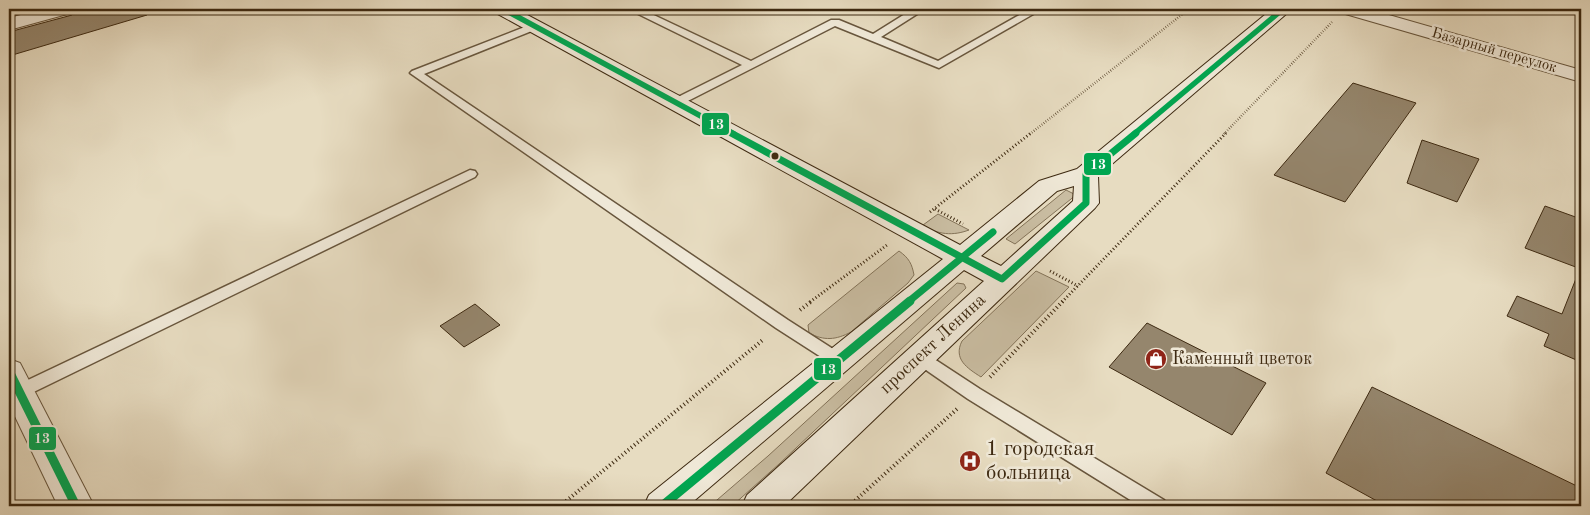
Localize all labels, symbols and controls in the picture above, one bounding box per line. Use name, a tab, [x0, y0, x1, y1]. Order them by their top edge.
street label: Базарный переулок	[1430, 26, 1559, 76]
line badge: 13	[701, 112, 730, 136]
text: 13	[708, 118, 724, 132]
unlabelled marker	[770, 151, 780, 161]
line badge: 13	[1083, 152, 1112, 176]
text: 13	[1090, 158, 1106, 172]
street label: проспект Ленина	[877, 291, 989, 397]
shop icon: Каменный цветок	[1144, 347, 1168, 371]
place label: Каменный цветок	[1172, 350, 1312, 368]
line badge: 13	[813, 357, 842, 381]
text: 13	[820, 363, 836, 377]
line badge: 13	[28, 426, 57, 451]
text: 13	[34, 432, 50, 446]
place label: 1 городская больница	[986, 439, 1095, 484]
hospital icon: 1 городская больница	[958, 449, 982, 473]

